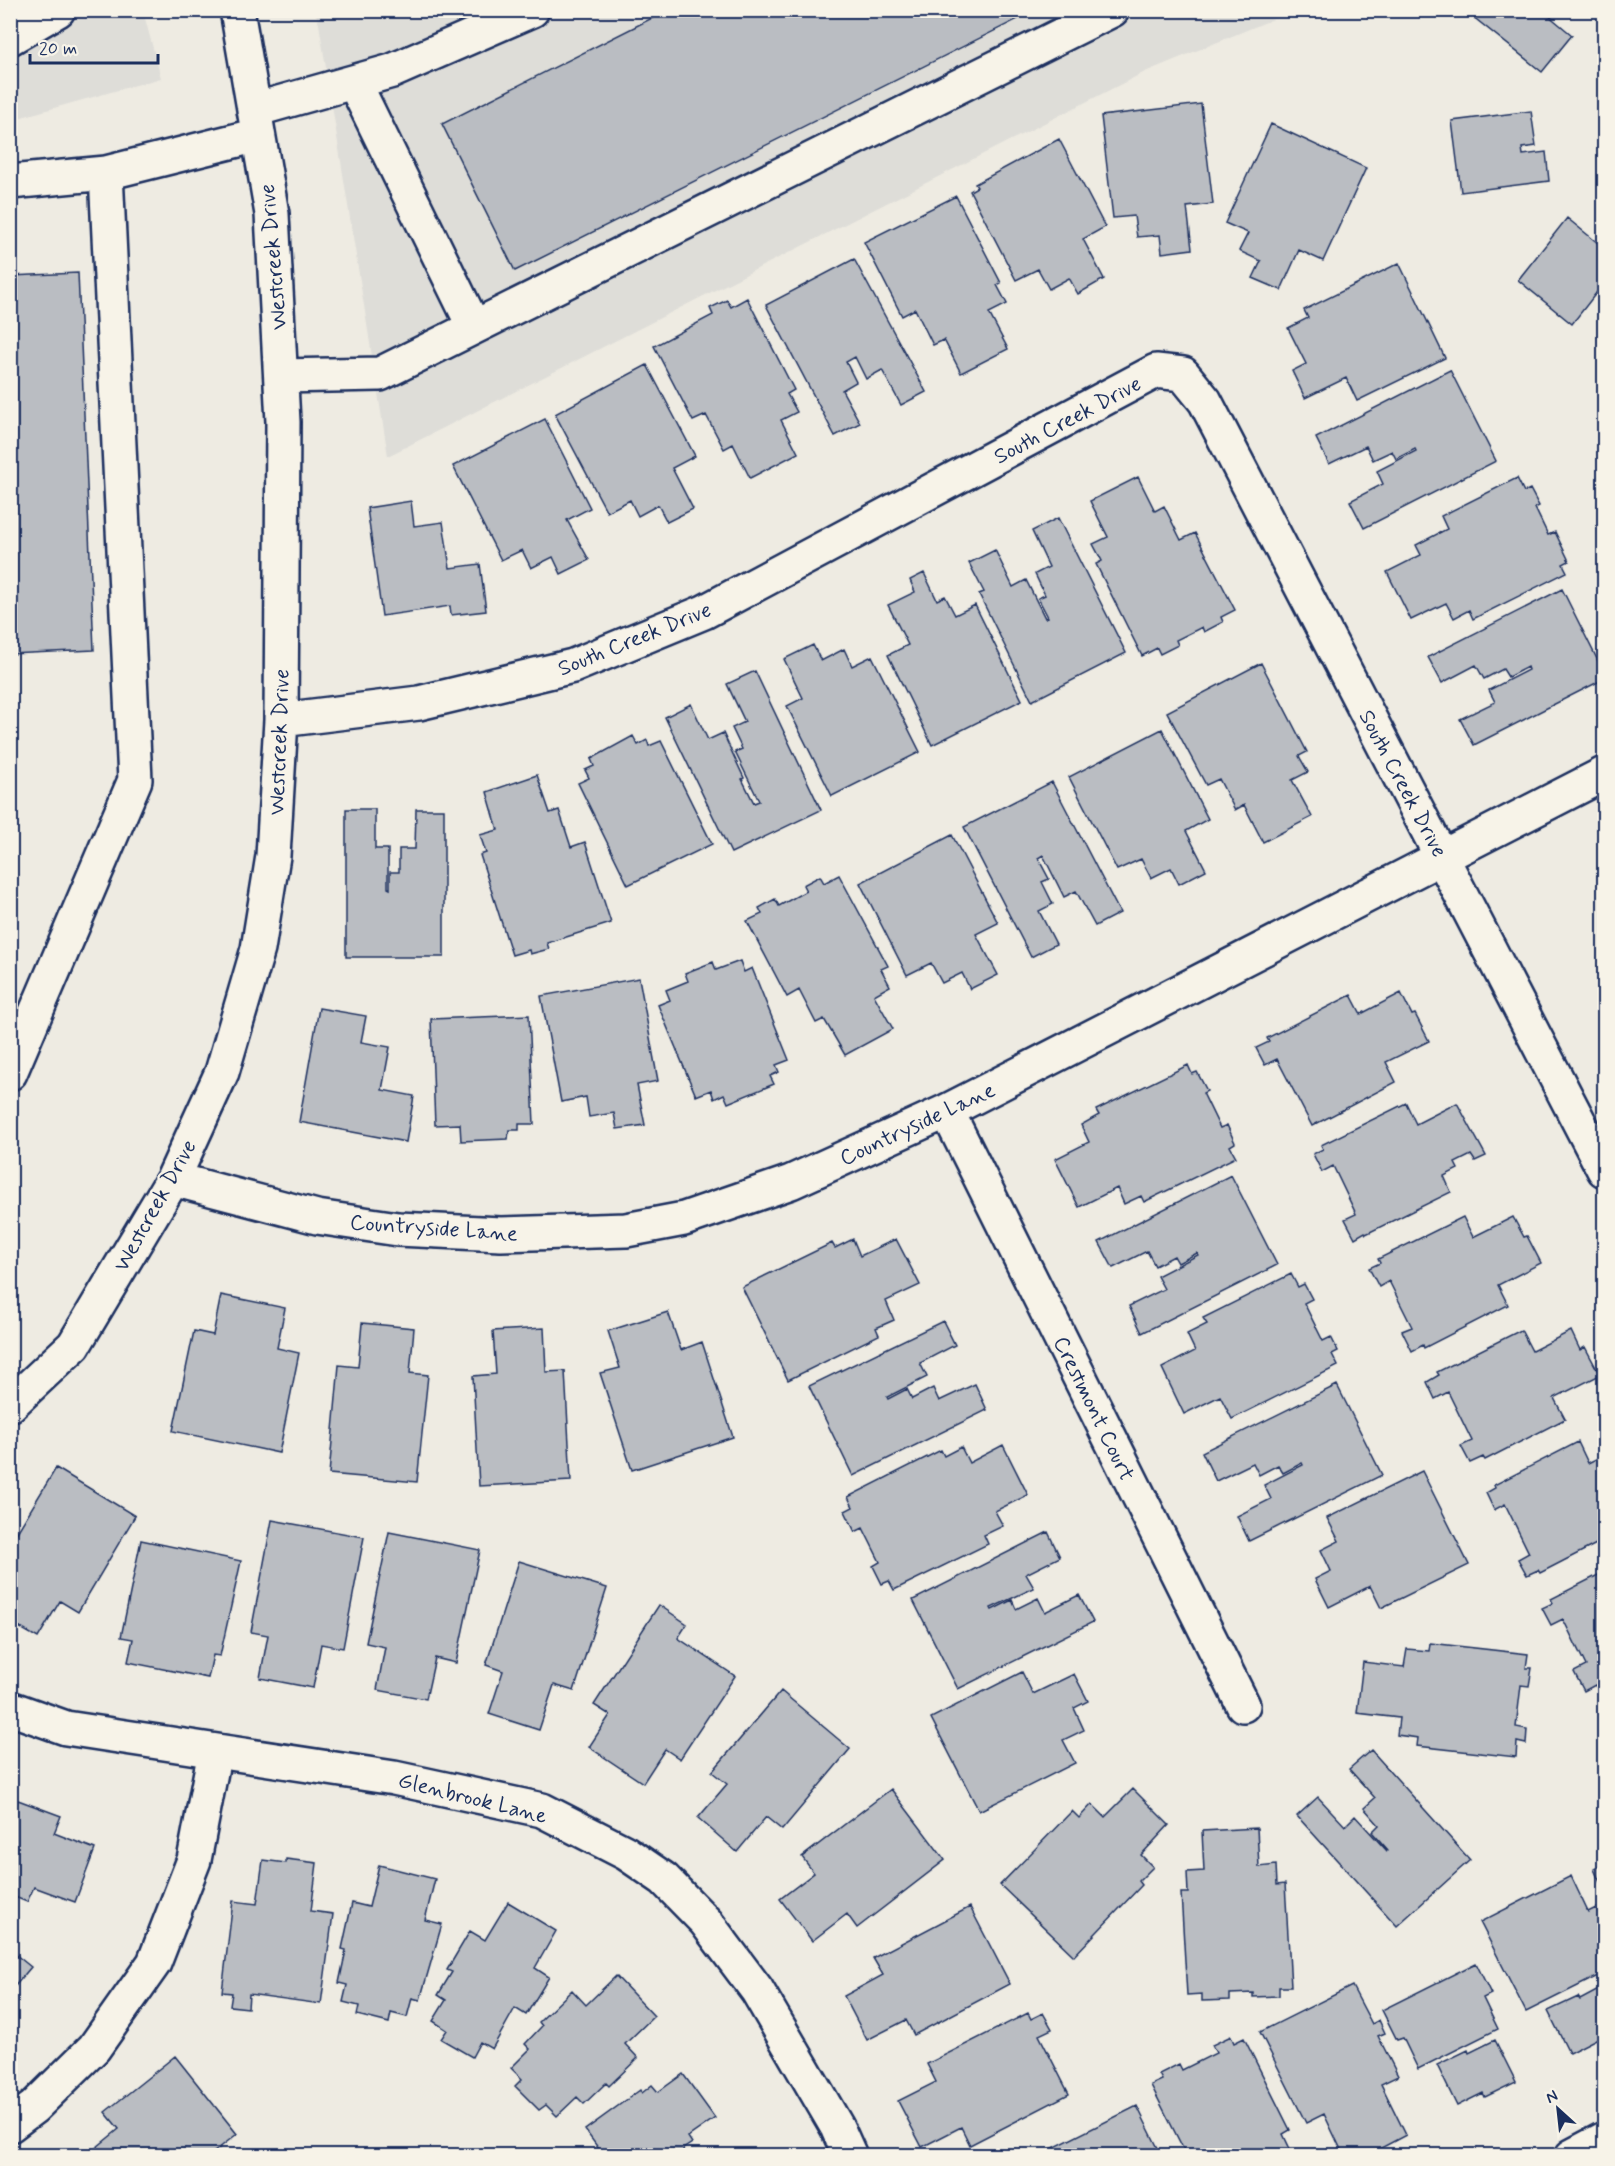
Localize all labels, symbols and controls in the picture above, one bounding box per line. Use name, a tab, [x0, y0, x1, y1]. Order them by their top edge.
scale bar	[30, 27, 158, 65]
text: 20 m	[39, 37, 77, 61]
street label: Westcreek Drive	[254, 183, 294, 331]
street label: South Creek Drive	[989, 370, 1147, 471]
street label: South Creek Drive	[554, 596, 716, 683]
street label: Westcreek Drive	[263, 668, 297, 816]
street label: South Creek Drive	[1352, 705, 1453, 863]
street label: Countryside Lane	[836, 1076, 1000, 1173]
street label: Westcreek Drive	[108, 1135, 204, 1277]
street label: Countryside Lane	[349, 1209, 519, 1249]
street label: Crestmont Court	[1046, 1332, 1140, 1486]
street label: Glenbrook Lane	[395, 1767, 550, 1831]
north arrow	[1528, 2079, 1588, 2139]
text: N	[1542, 2085, 1561, 2109]

